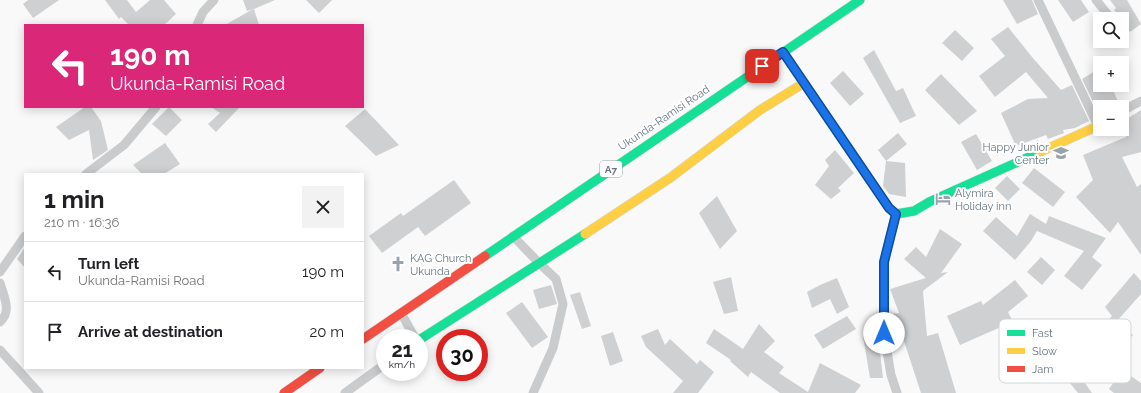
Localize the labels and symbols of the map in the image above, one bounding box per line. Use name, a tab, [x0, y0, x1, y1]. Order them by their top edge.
pin	[745, 49, 779, 83]
street label: Ukunda-Ramisi Road	[616, 83, 712, 153]
place label: Happy Junior Center	[982, 141, 1049, 167]
school or university icon: Happy Junior Center	[1052, 144, 1070, 162]
road number: A7	[600, 161, 622, 177]
place label: Alymira Holiday inn	[955, 187, 1011, 213]
hotel icon: Alymira Holiday inn	[934, 190, 952, 208]
place label: KAG Church Ukunda	[410, 252, 472, 278]
church icon: KAG Church Ukunda	[389, 255, 407, 273]
position arrow	[863, 312, 905, 354]
legend	[999, 319, 1131, 383]
text: Fast	[1032, 327, 1053, 340]
speed limit sign: 30	[436, 329, 488, 381]
text: Slow	[1032, 345, 1057, 358]
text: Jam	[1032, 363, 1053, 376]

